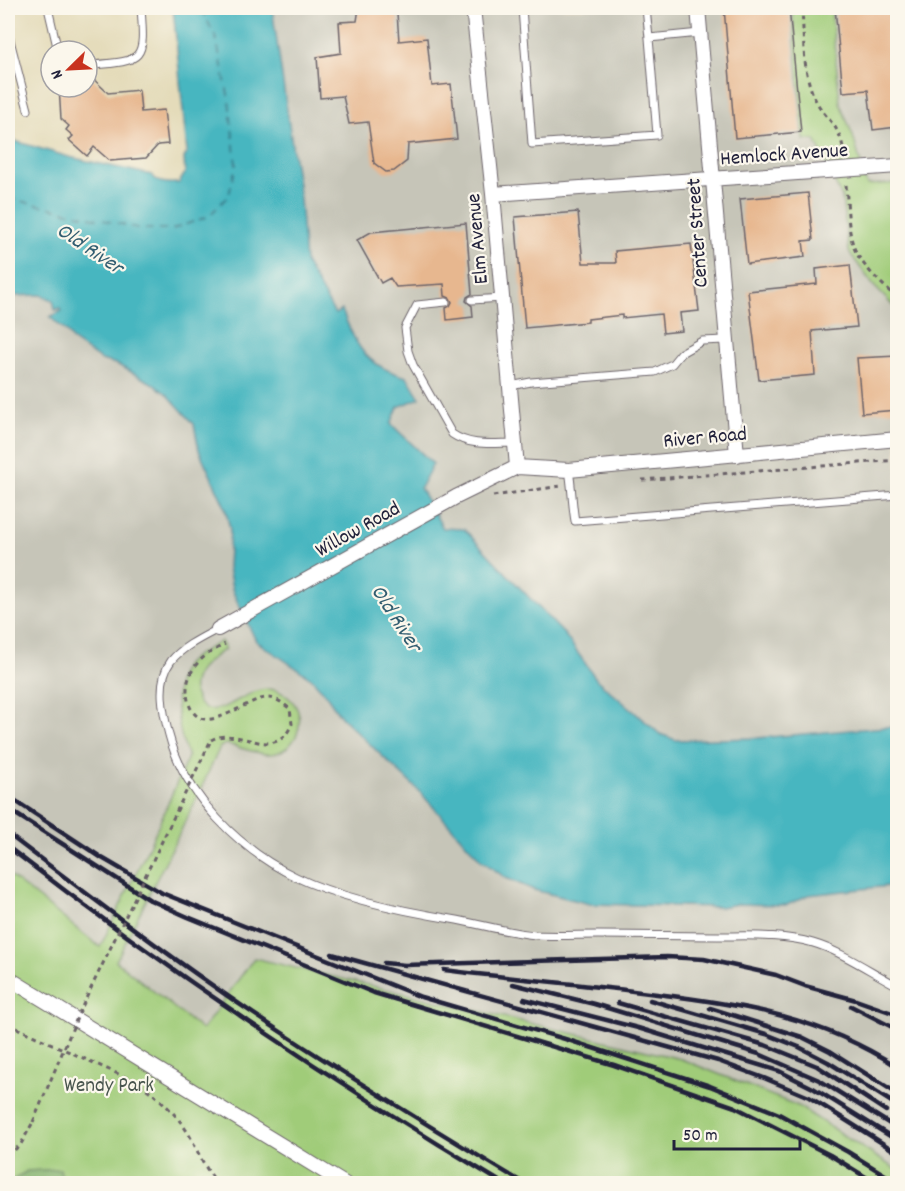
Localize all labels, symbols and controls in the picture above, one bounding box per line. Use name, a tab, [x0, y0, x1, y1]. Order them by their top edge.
north arrow	[39, 39, 99, 99]
text: N	[45, 66, 70, 82]
street label: Hemlock Avenue	[719, 137, 849, 175]
street label: Center Street	[680, 177, 718, 289]
street label: Elm Avenue	[460, 192, 498, 285]
water label: Old River	[49, 216, 131, 285]
street label: River Road	[662, 420, 748, 458]
street label: Willow Road	[311, 495, 406, 566]
water label: Old River	[362, 579, 430, 661]
park label: Wendy Park	[64, 1072, 154, 1102]
scale bar	[674, 1113, 800, 1151]
text: 50 m	[683, 1124, 718, 1149]

